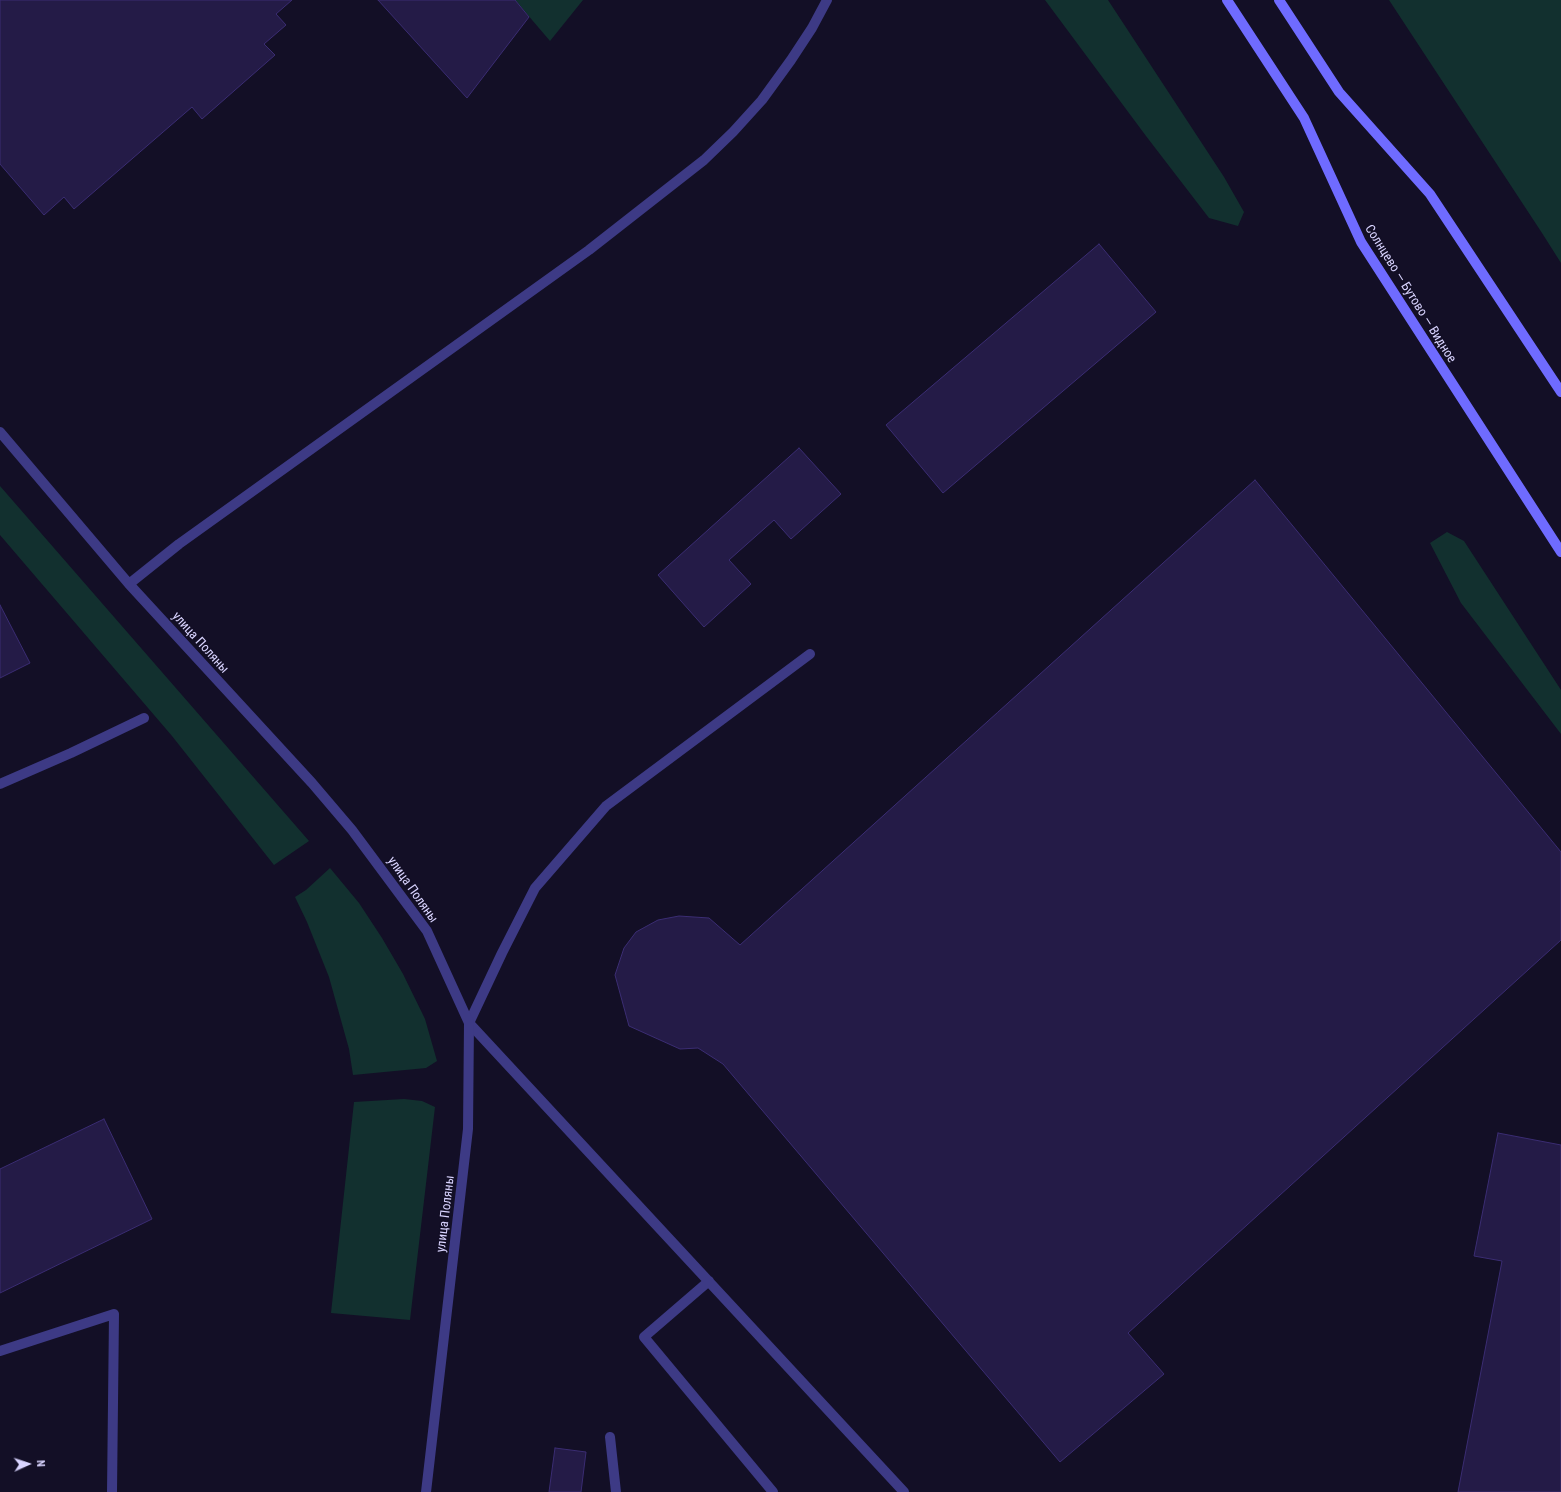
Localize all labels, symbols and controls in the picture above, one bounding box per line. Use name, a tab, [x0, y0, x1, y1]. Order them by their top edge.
street label: Солнцево — Бутово — Видное	[1361, 222, 1459, 366]
street label: улица Поляны	[168, 609, 232, 677]
street label: улица Поляны	[383, 854, 441, 926]
street label: улица Поляны	[434, 1175, 458, 1253]
north arrow	[8, 1444, 48, 1484]
text: N	[34, 1460, 47, 1467]

